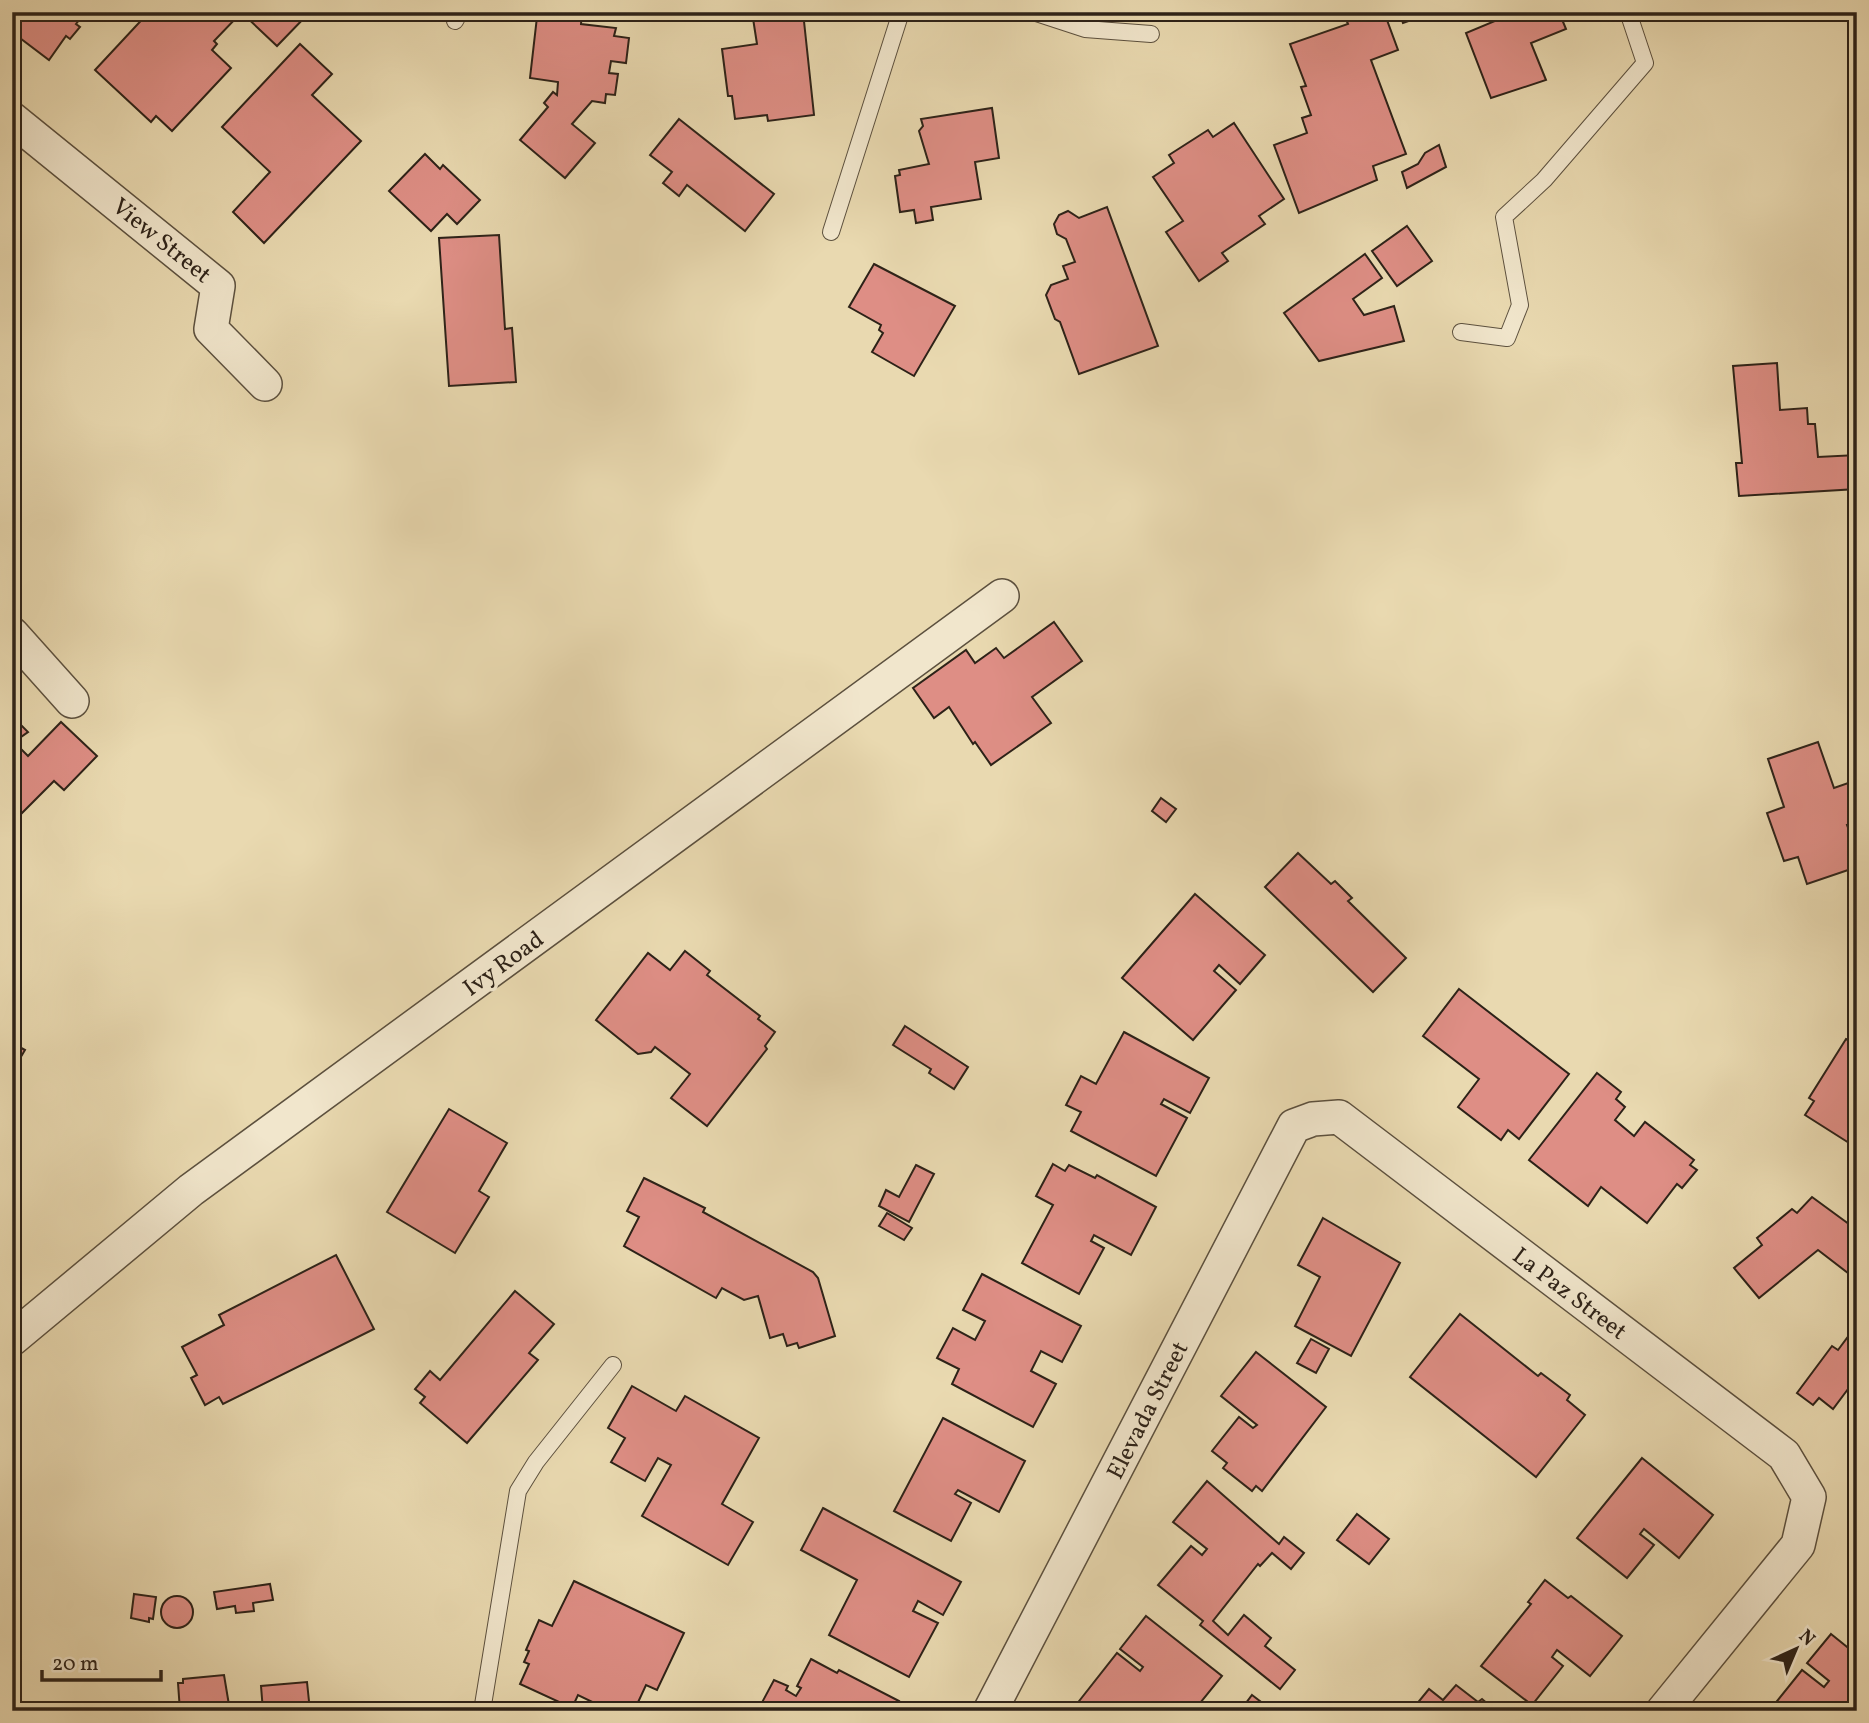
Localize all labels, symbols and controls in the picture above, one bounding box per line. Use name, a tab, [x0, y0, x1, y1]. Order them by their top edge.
street label: View Street	[104, 191, 218, 292]
street label: Ivy Road	[457, 924, 552, 1006]
street label: La Paz Street	[1504, 1240, 1633, 1349]
street label: Elevada Street	[1099, 1336, 1198, 1486]
north arrow	[1760, 1614, 1830, 1684]
text: N	[1792, 1624, 1821, 1652]
scale bar	[42, 1639, 161, 1683]
text: 20 m	[52, 1650, 98, 1679]

